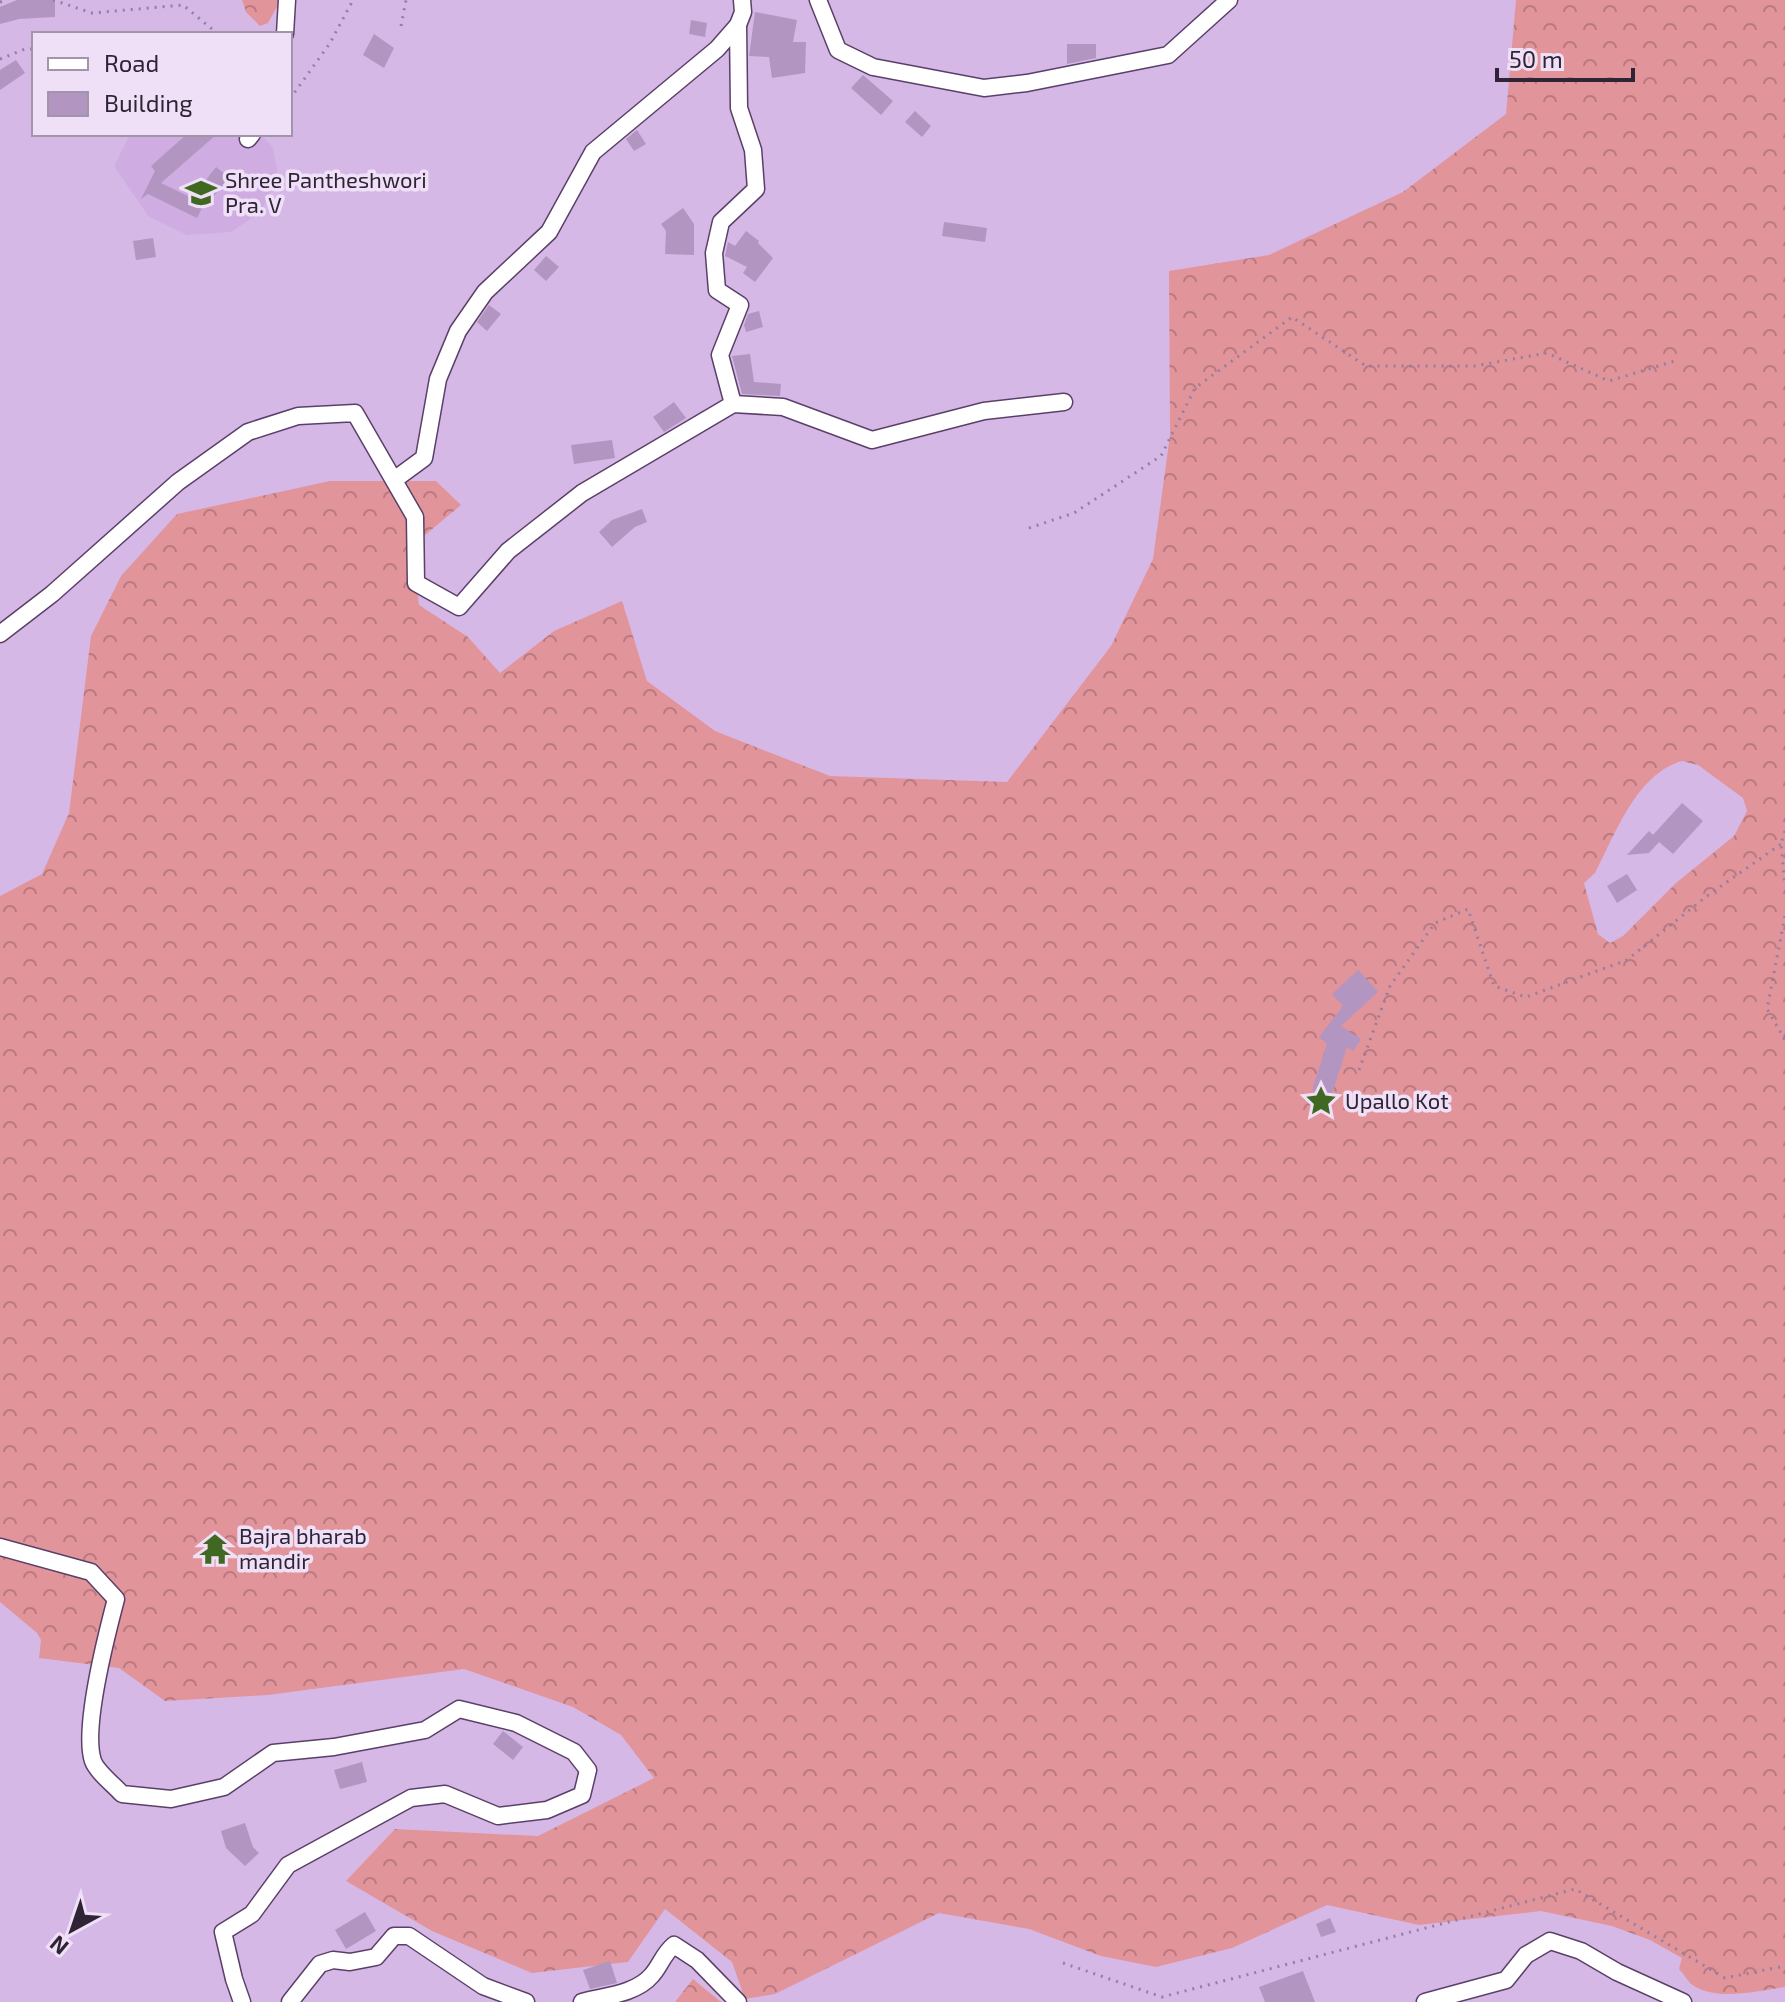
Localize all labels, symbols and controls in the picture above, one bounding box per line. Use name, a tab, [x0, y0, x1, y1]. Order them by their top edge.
legend	[32, 32, 292, 136]
scale bar	[1497, 32, 1633, 82]
text: 50 m	[1509, 44, 1563, 73]
text: Road	[104, 48, 159, 77]
text: Building	[104, 88, 193, 117]
place label: Shree Pantheshwori Pra. V	[225, 166, 427, 217]
school or university icon: Shree Pantheshwori Pra. V	[184, 176, 218, 210]
place icon: Upallo Kot	[1304, 1084, 1338, 1118]
place label: Upallo Kot	[1345, 1087, 1449, 1113]
place label: Bajra bharab mandir	[239, 1522, 367, 1573]
temple icon: Bajra bharab mandir	[198, 1532, 232, 1566]
north arrow	[32, 1890, 112, 1970]
text: N	[44, 1931, 73, 1961]

